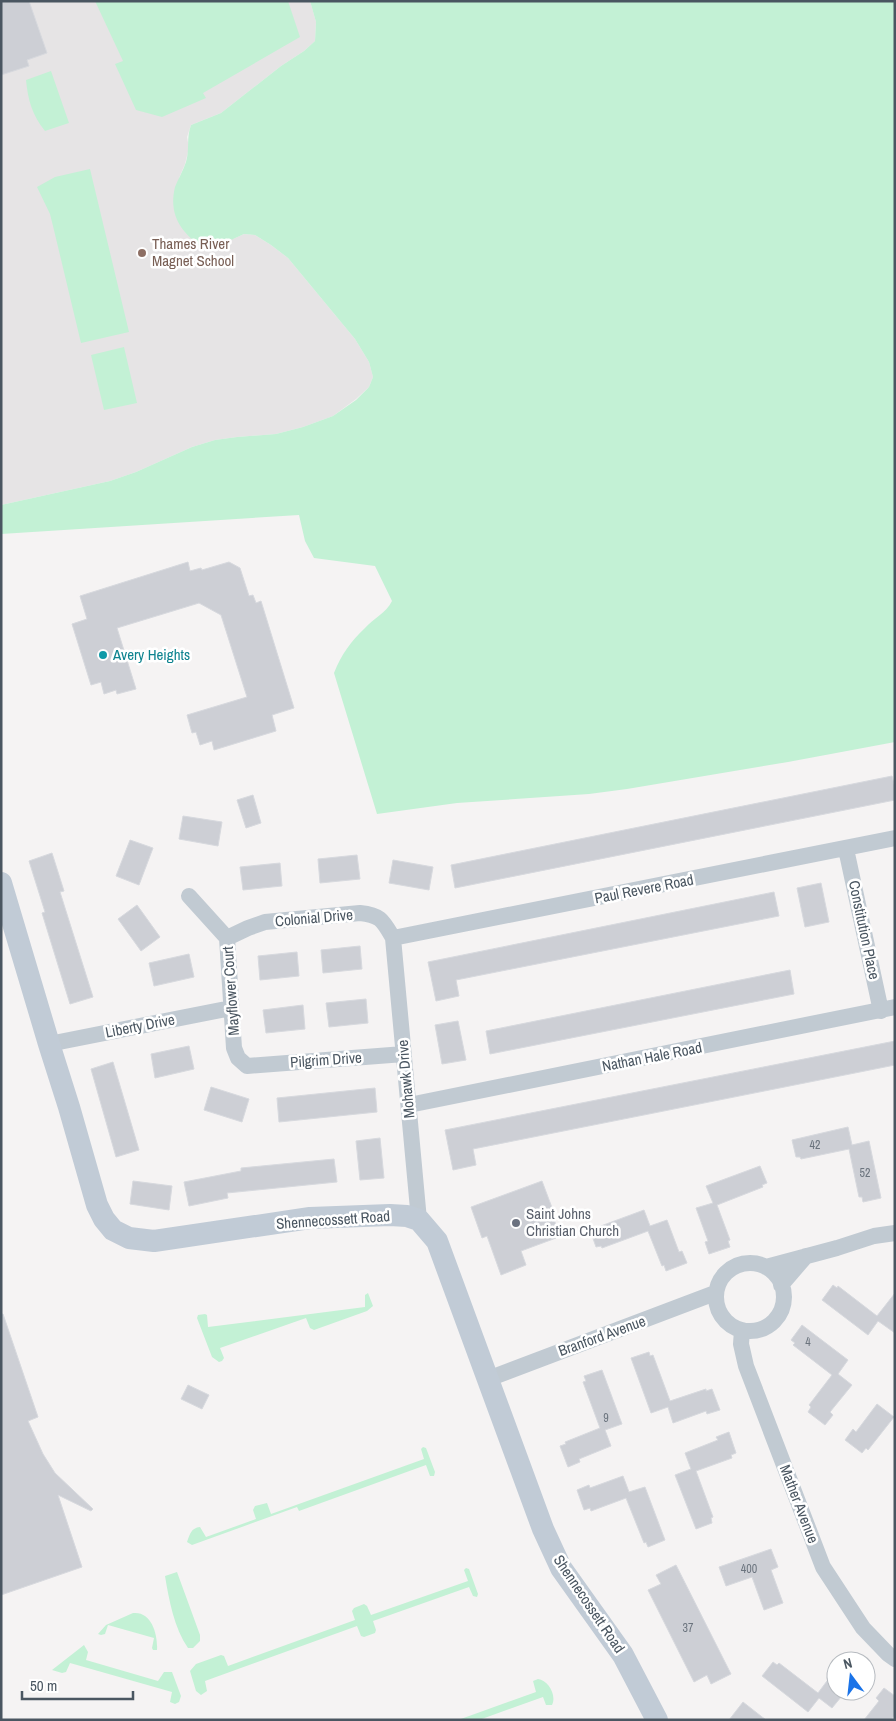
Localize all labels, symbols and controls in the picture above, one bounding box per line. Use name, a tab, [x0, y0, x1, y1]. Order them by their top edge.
place label: Thames River Magnet School	[152, 233, 234, 271]
marker: Thames River Magnet School	[136, 247, 148, 259]
place label: Avery Heights	[112, 644, 190, 665]
marker: Avery Heights	[97, 649, 109, 661]
street label: Paul Revere Road	[593, 869, 695, 908]
street label: Constitution Place	[844, 879, 885, 981]
street label: Colonial Drive	[274, 904, 354, 931]
street label: Mayflower Court	[217, 945, 244, 1036]
street label: Liberty Drive	[103, 1008, 177, 1043]
street label: Nathan Hale Road	[600, 1037, 704, 1076]
street label: Mohawk Drive	[392, 1039, 419, 1119]
street label: Pilgrim Drive	[289, 1047, 363, 1072]
house number: 42	[810, 1137, 820, 1153]
house number: 52	[860, 1165, 870, 1181]
place label: Saint Johns Christian Church	[526, 1203, 619, 1241]
street label: Shennecossett Road	[275, 1205, 391, 1234]
marker: Saint Johns Christian Church	[510, 1217, 522, 1229]
street label: Branford Avenue	[555, 1310, 649, 1361]
house number: 4	[805, 1334, 811, 1350]
house number: 9	[603, 1410, 609, 1426]
street label: Mather Avenue	[775, 1462, 824, 1546]
street label: Shennecossett Road	[549, 1551, 630, 1657]
house number: 400	[741, 1561, 757, 1577]
house number: 37	[683, 1620, 694, 1636]
north arrow	[826, 1651, 876, 1701]
text: N	[841, 1654, 854, 1673]
scale bar	[22, 1668, 134, 1700]
text: 50 m	[30, 1675, 57, 1696]

